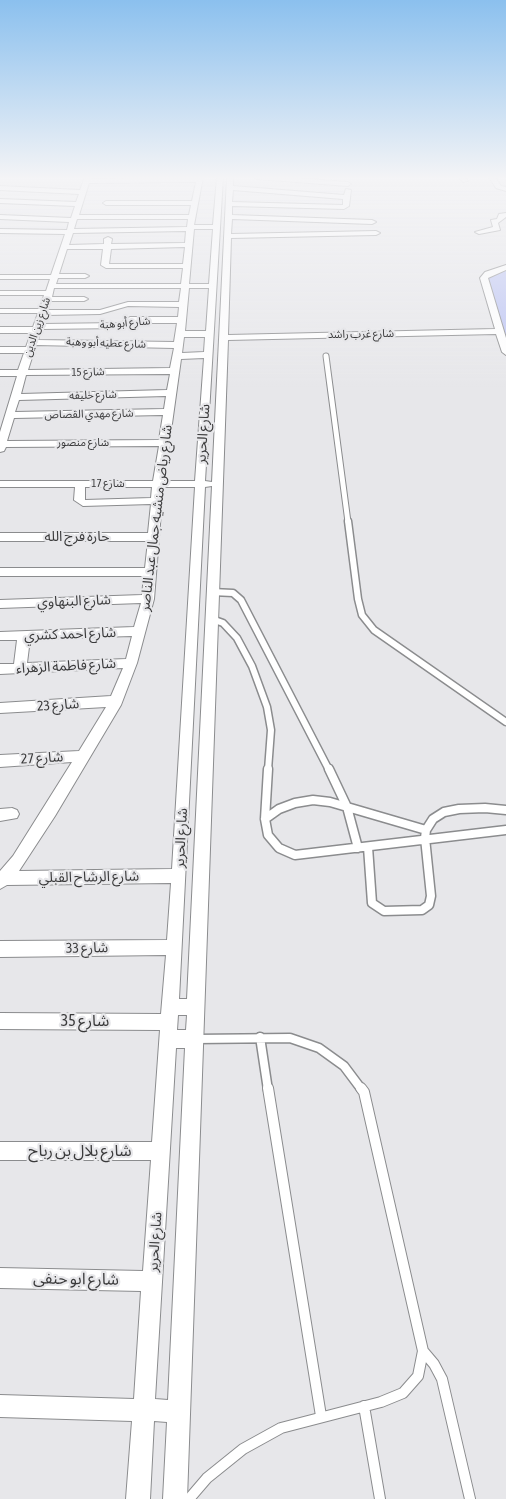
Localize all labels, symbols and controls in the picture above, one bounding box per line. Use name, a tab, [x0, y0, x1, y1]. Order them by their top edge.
street label: شارع زين الدين	[21, 295, 53, 359]
street label: شارع أبو هبة	[99, 314, 151, 332]
street label: شارع غرب راشد	[328, 327, 394, 341]
street label: شارع عطيه أبو وهبة	[66, 335, 146, 351]
street label: شارع 15	[71, 365, 105, 379]
street label: شارع خليفه	[69, 388, 117, 402]
street label: شارع الحرير	[193, 404, 213, 464]
street label: شارع مهدي القصاص	[44, 407, 134, 421]
street label: شارع رياض منشيه جمال عبد الناصر	[136, 424, 176, 612]
street label: شارع منصور	[57, 436, 109, 450]
street label: شارع 17	[91, 477, 125, 491]
street label: حارة فرج الله	[44, 529, 110, 545]
street label: شارع البنهاوي	[37, 591, 111, 611]
street label: شارع احمد كشري	[24, 624, 116, 644]
street label: شارع فاطمة الزهراء	[16, 655, 116, 677]
street label: شارع 23	[36, 695, 80, 715]
street label: شارع 27	[20, 749, 64, 767]
street label: شارع الحرير	[171, 808, 191, 868]
street label: شارع الرشاح القبلي	[39, 868, 139, 886]
street label: شارع 33	[66, 939, 108, 957]
street label: شارع 35	[61, 1011, 109, 1031]
street label: شارع بلال بن رباح	[28, 1141, 132, 1161]
street label: شارع الحرير	[145, 1212, 165, 1272]
street label: شارع ابو حنفى	[33, 1269, 119, 1289]

